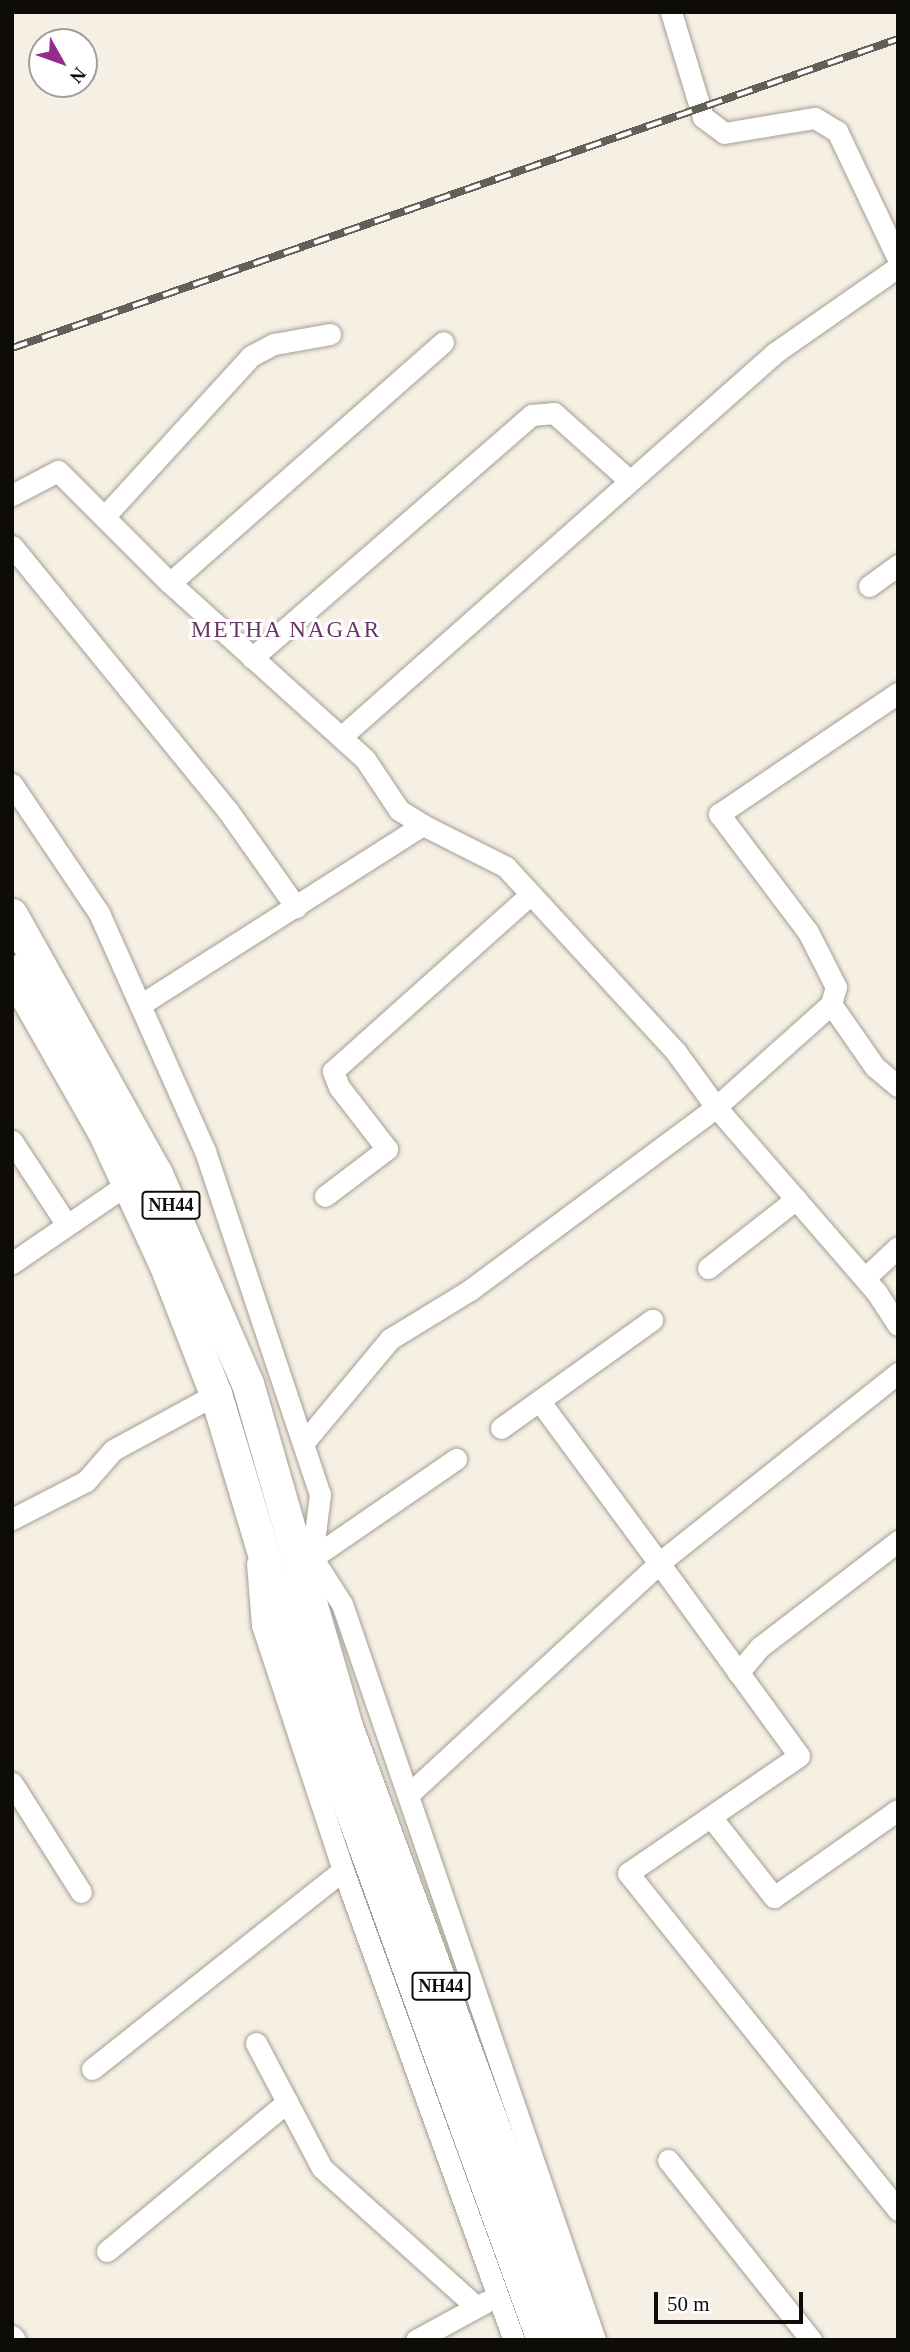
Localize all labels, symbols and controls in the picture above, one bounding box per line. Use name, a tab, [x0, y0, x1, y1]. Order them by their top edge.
north arrow	[28, 28, 98, 98]
text: N	[65, 64, 90, 88]
district label: METHA NAGAR	[192, 616, 380, 644]
road number: NH44	[141, 1190, 201, 1220]
road number: NH44	[411, 1972, 471, 2000]
scale bar	[658, 2278, 807, 2322]
text: 50 m	[667, 2292, 710, 2316]

